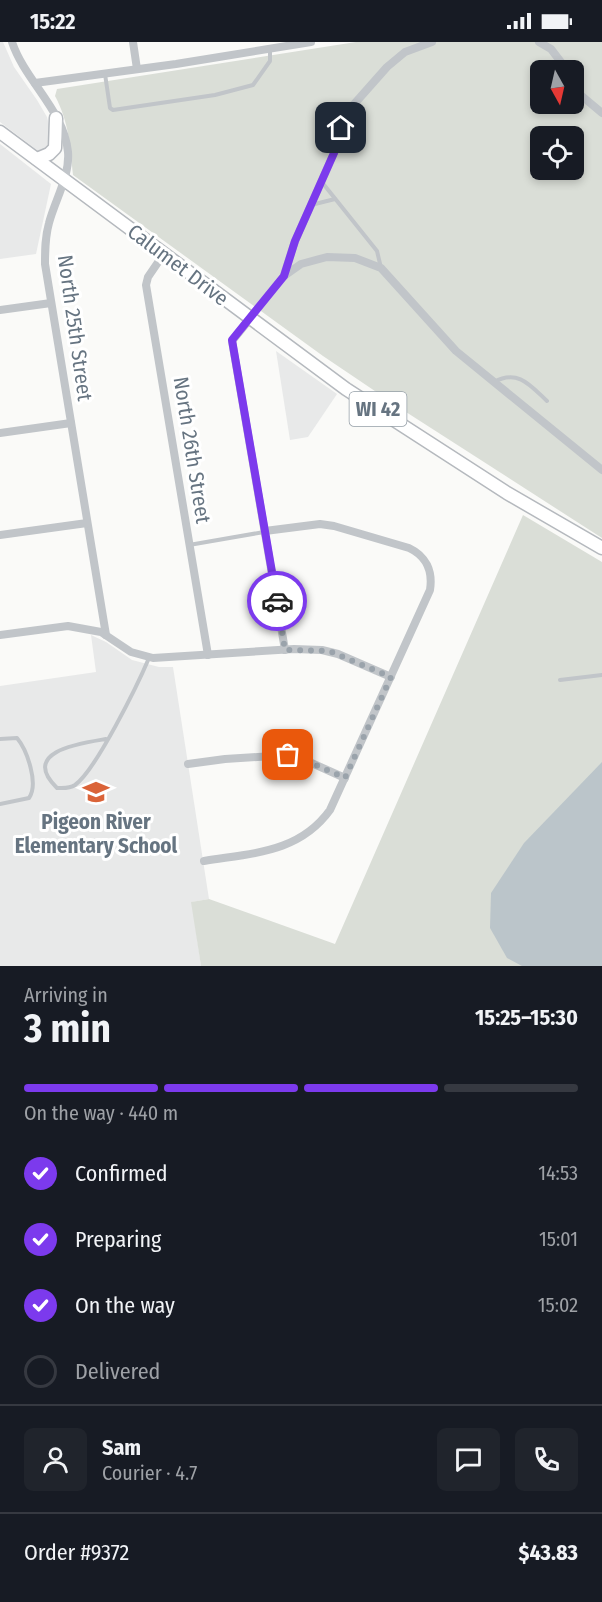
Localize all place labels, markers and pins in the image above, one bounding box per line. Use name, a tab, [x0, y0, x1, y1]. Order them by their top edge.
pin	[315, 102, 366, 153]
pin	[262, 729, 313, 780]
school or university icon: Pigeon River Elementary School	[81, 777, 111, 807]
place label: Pigeon River Elementary School	[15, 809, 178, 859]

